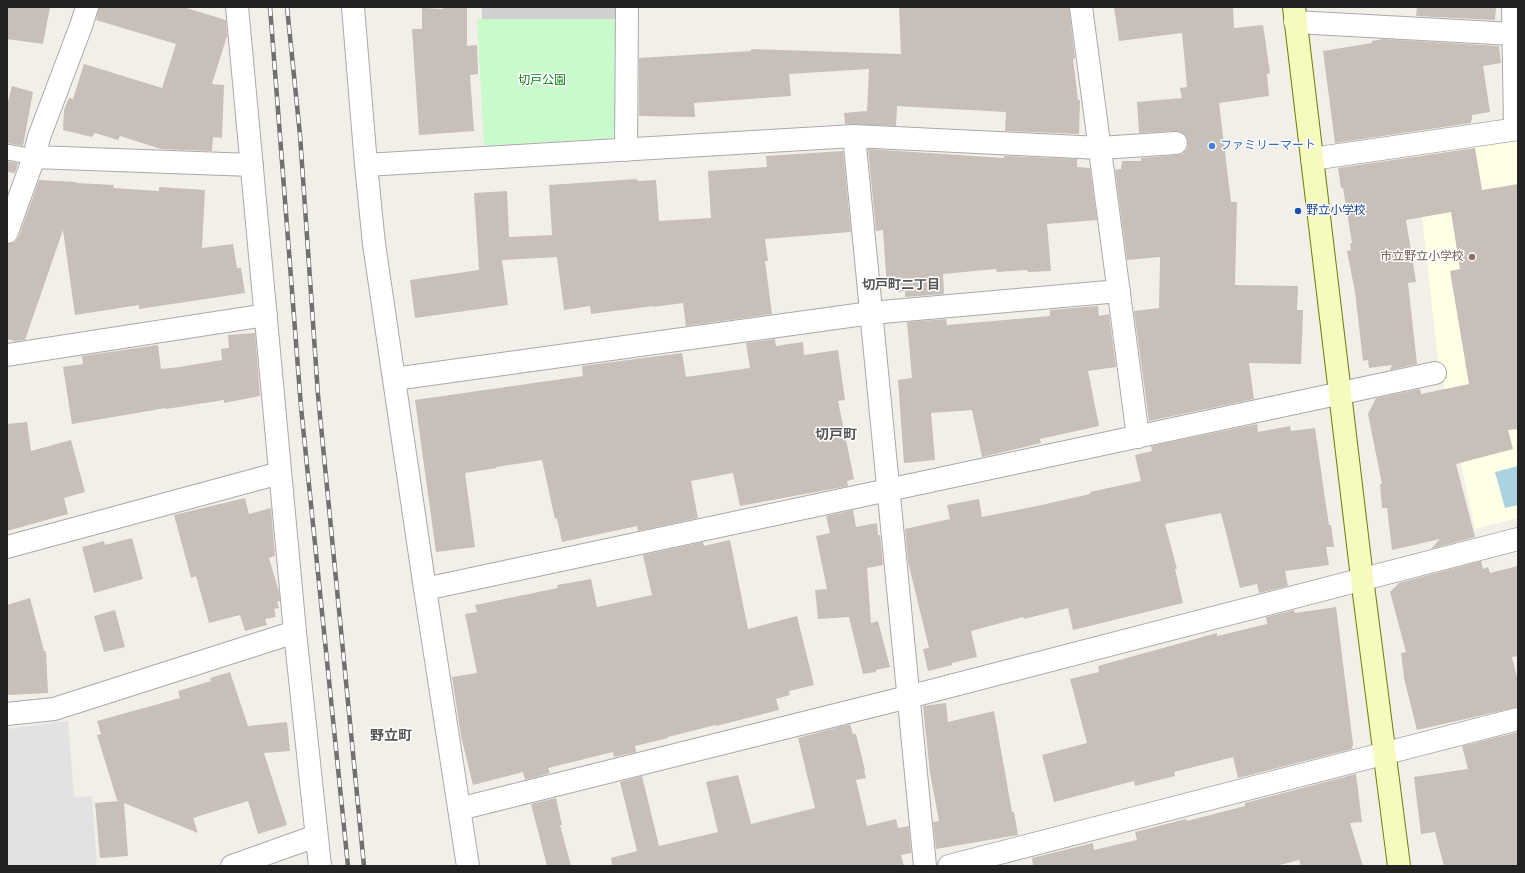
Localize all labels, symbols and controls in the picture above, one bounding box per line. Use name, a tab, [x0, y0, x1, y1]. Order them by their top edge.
park label: 切戸公園	[518, 74, 566, 88]
place label: ファミリーマート	[1220, 139, 1316, 153]
marker: ファミリーマート	[1207, 141, 1217, 151]
place label: 野立小学校	[1306, 204, 1366, 218]
marker: 野立小学校	[1293, 206, 1303, 216]
place label: 市立野立小学校	[1380, 250, 1464, 264]
marker: 市立野立小学校	[1467, 252, 1477, 262]
district label: 切戸町二丁目	[862, 278, 940, 294]
district label: 切戸町	[815, 428, 857, 444]
district label: 野立町	[370, 729, 412, 745]

